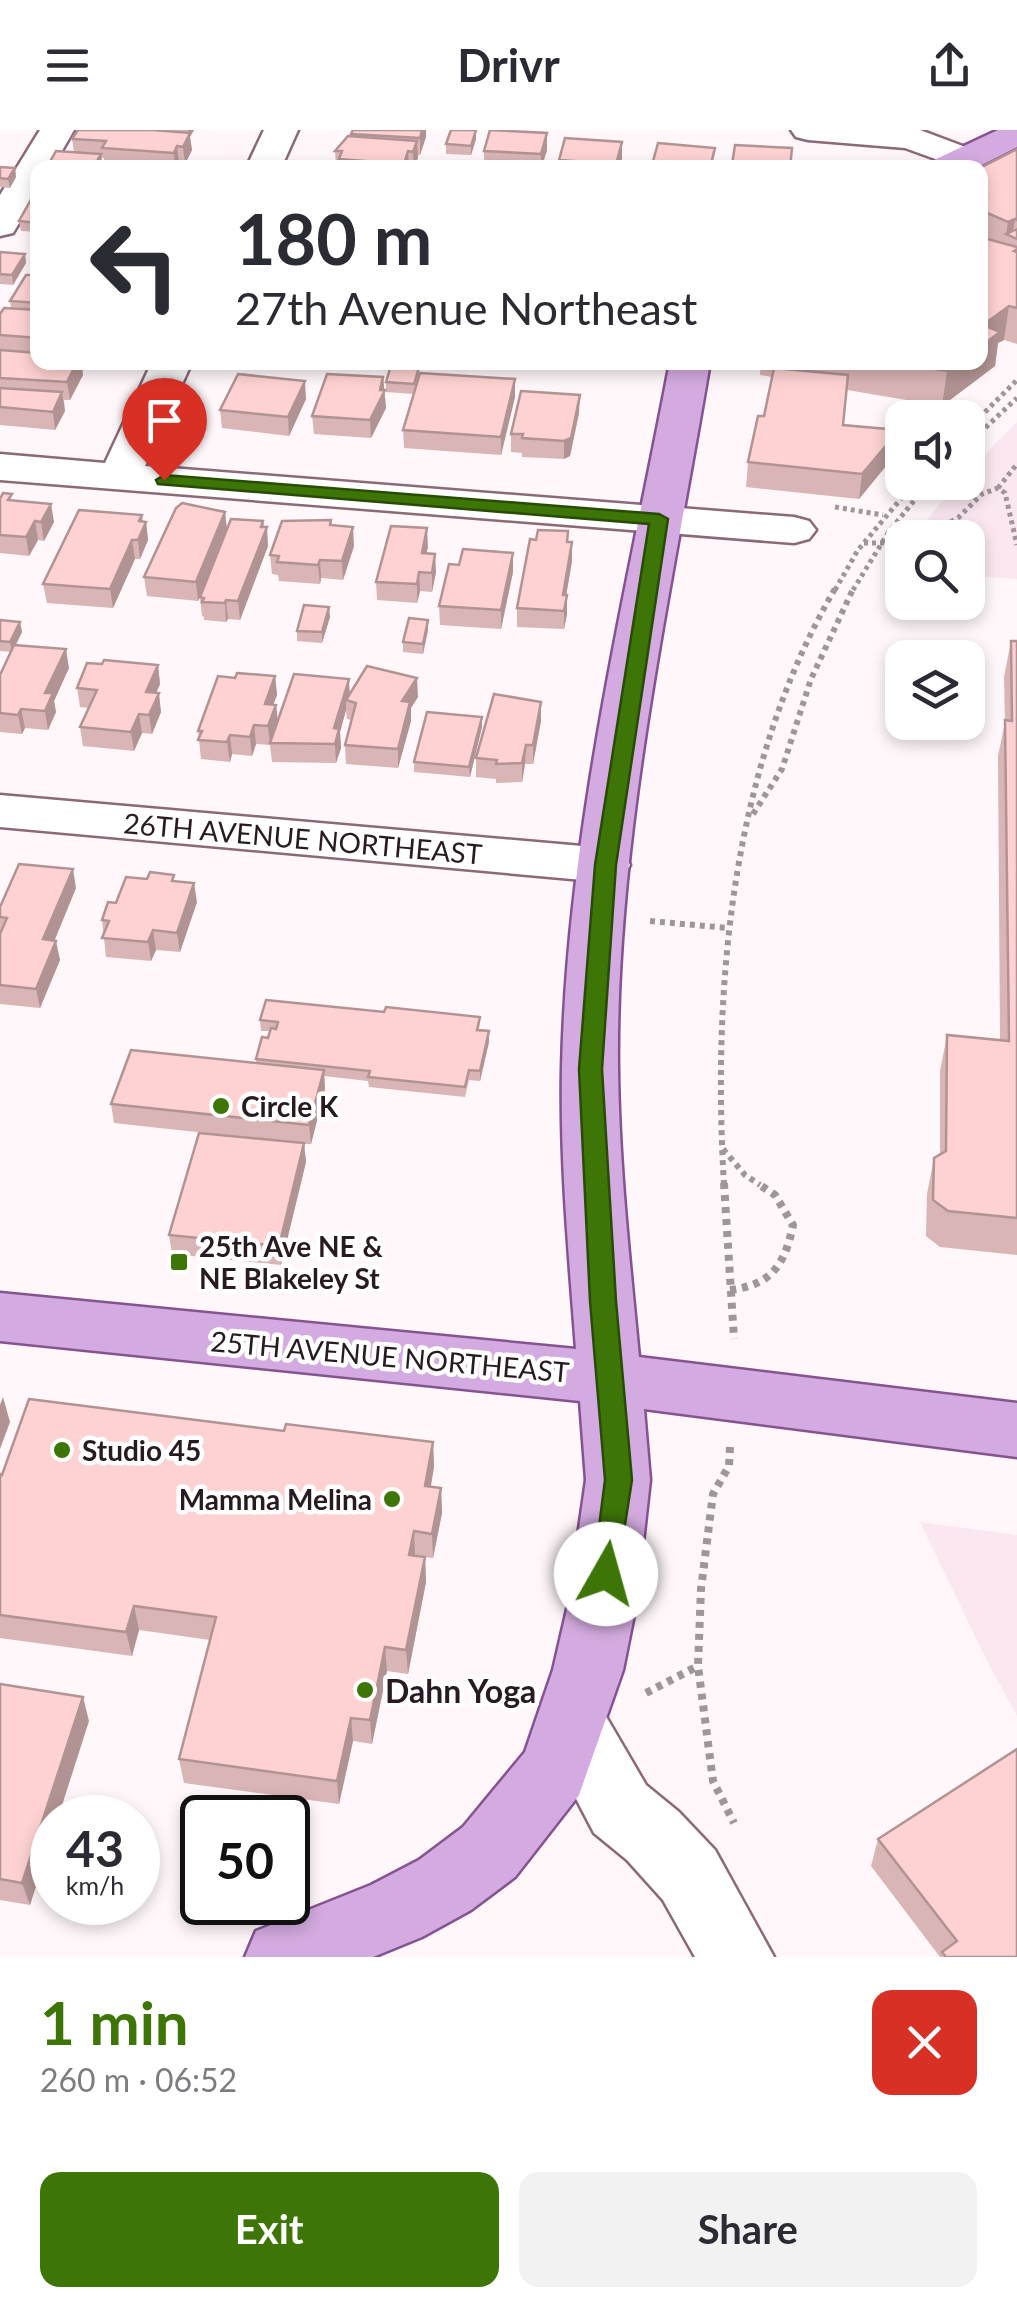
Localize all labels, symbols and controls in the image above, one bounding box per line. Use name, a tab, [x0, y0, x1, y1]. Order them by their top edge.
icon: menu	[40, 38, 95, 93]
text: Drivr	[457, 38, 560, 92]
icon: share	[922, 38, 977, 93]
text: 180 m	[235, 196, 432, 280]
icon: left	[70, 200, 200, 330]
text: 27th Avenue Northeast	[235, 281, 698, 335]
pin	[122, 378, 207, 481]
icon: arrive	[137, 393, 192, 448]
map controls	[885, 400, 985, 740]
button: sound	[885, 400, 985, 500]
button: search	[885, 520, 985, 620]
button: layers	[885, 640, 985, 740]
street label: 26TH AVENUE NORTHEAST	[122, 805, 484, 871]
place label: Circle K	[241, 1089, 339, 1123]
marker: Circle K	[210, 1095, 232, 1117]
place label: 25th Ave NE & NE Blakeley St	[199, 1229, 383, 1295]
marker: 25th Ave NE & NE Blakeley St	[168, 1251, 190, 1273]
street label: 25TH AVENUE NORTHEAST	[209, 1323, 571, 1389]
place label: Studio 45	[82, 1433, 201, 1467]
marker: Studio 45	[51, 1439, 73, 1461]
place label: Mamma Melina	[179, 1482, 372, 1516]
marker: Mamma Melina	[381, 1488, 403, 1510]
position arrow	[554, 1522, 658, 1626]
place label: Dahn Yoga	[385, 1671, 536, 1710]
marker: Dahn Yoga	[354, 1679, 376, 1701]
speed limit sign: 50	[180, 1795, 310, 1925]
text: 43	[66, 1818, 124, 1878]
text: km/h	[66, 1870, 124, 1900]
text: 1 min	[40, 1986, 189, 2058]
button: close	[872, 1990, 977, 2095]
text: 260 m · 06:52	[40, 2060, 237, 2099]
button: Exit	[40, 2172, 499, 2287]
button: Share	[519, 2172, 977, 2287]

